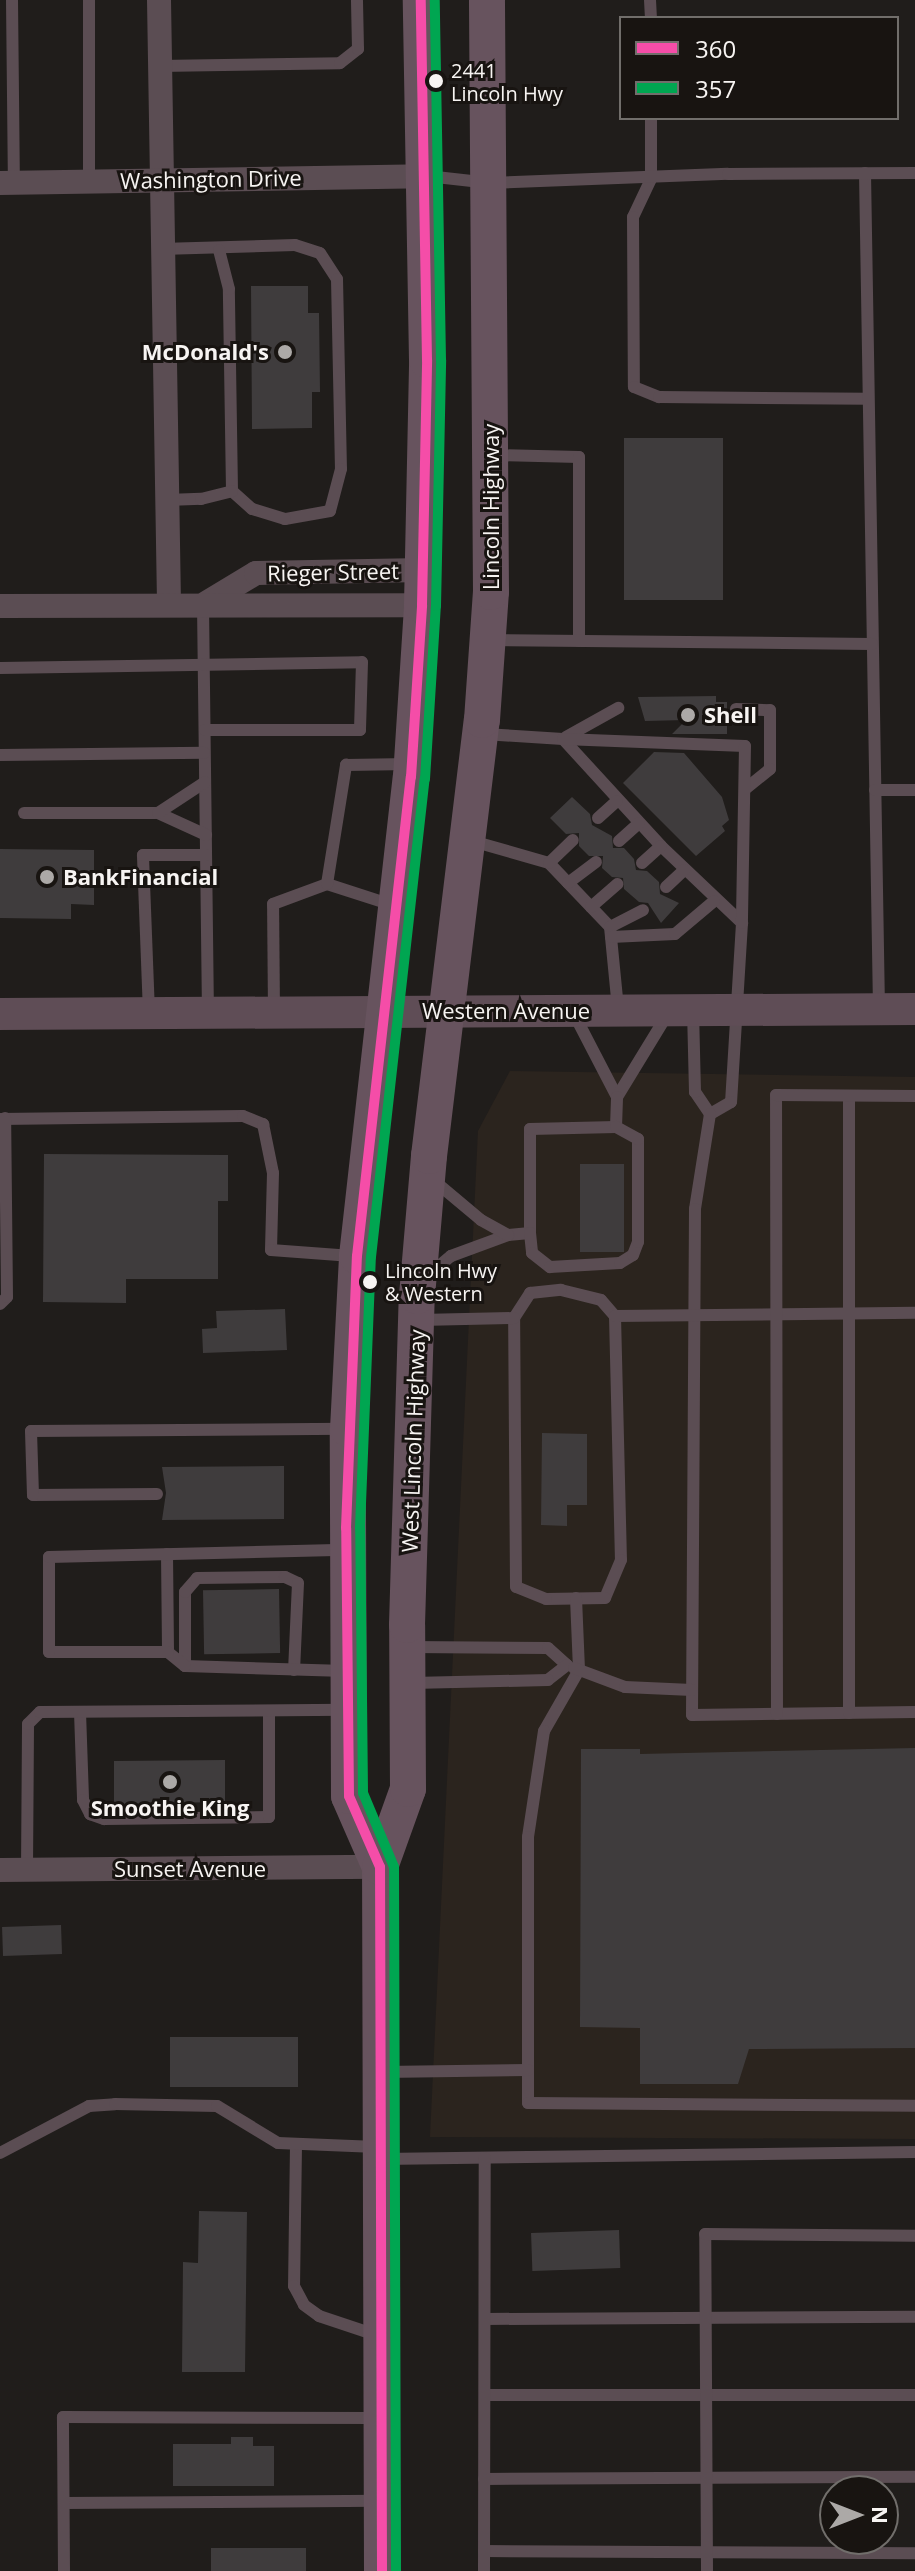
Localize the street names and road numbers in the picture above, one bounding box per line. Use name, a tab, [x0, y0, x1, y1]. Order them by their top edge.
street label: Washington Drive	[120, 164, 302, 194]
street label: Lincoln Highway	[478, 424, 504, 590]
street label: Rieger Street	[267, 558, 399, 586]
street label: Western Avenue	[422, 998, 590, 1024]
street label: West Lincoln Highway	[396, 1329, 430, 1553]
street label: Sunset Avenue	[114, 1856, 266, 1882]

